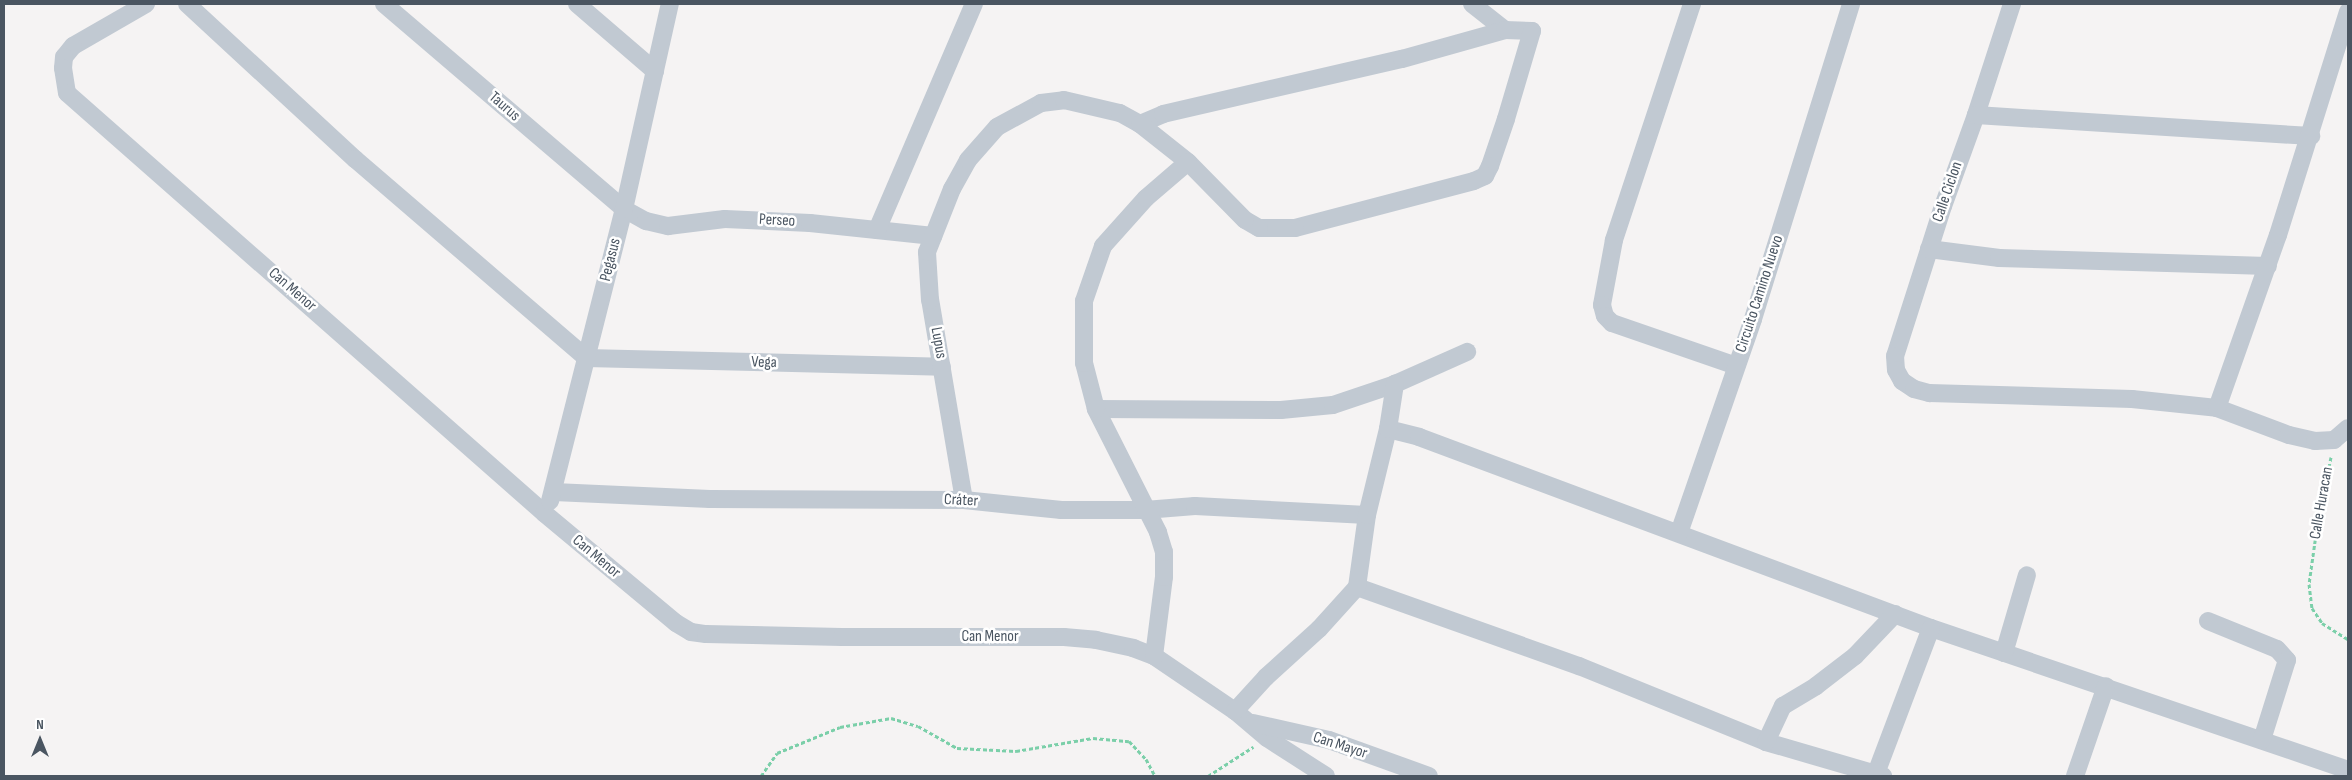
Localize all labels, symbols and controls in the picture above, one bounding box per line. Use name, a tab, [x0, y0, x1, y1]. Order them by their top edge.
street label: Taurus	[484, 88, 524, 126]
street label: Calle Ciclon	[1929, 159, 1967, 225]
street label: Perseo	[758, 210, 796, 232]
street label: Circuito Camino Nuevo	[1732, 233, 1788, 355]
street label: Pegasus	[596, 236, 626, 284]
street label: Can Menor	[264, 264, 320, 316]
street label: Lupus	[926, 326, 950, 360]
street label: Vega	[751, 353, 777, 373]
street label: Calle Huracan	[2306, 465, 2338, 541]
street label: Cráter	[944, 491, 978, 511]
street label: Can Menor	[568, 531, 624, 583]
street label: Can Menor	[961, 627, 1019, 647]
north arrow	[15, 715, 65, 765]
text: N	[36, 716, 44, 733]
street label: Can Mayor	[1310, 728, 1370, 764]

